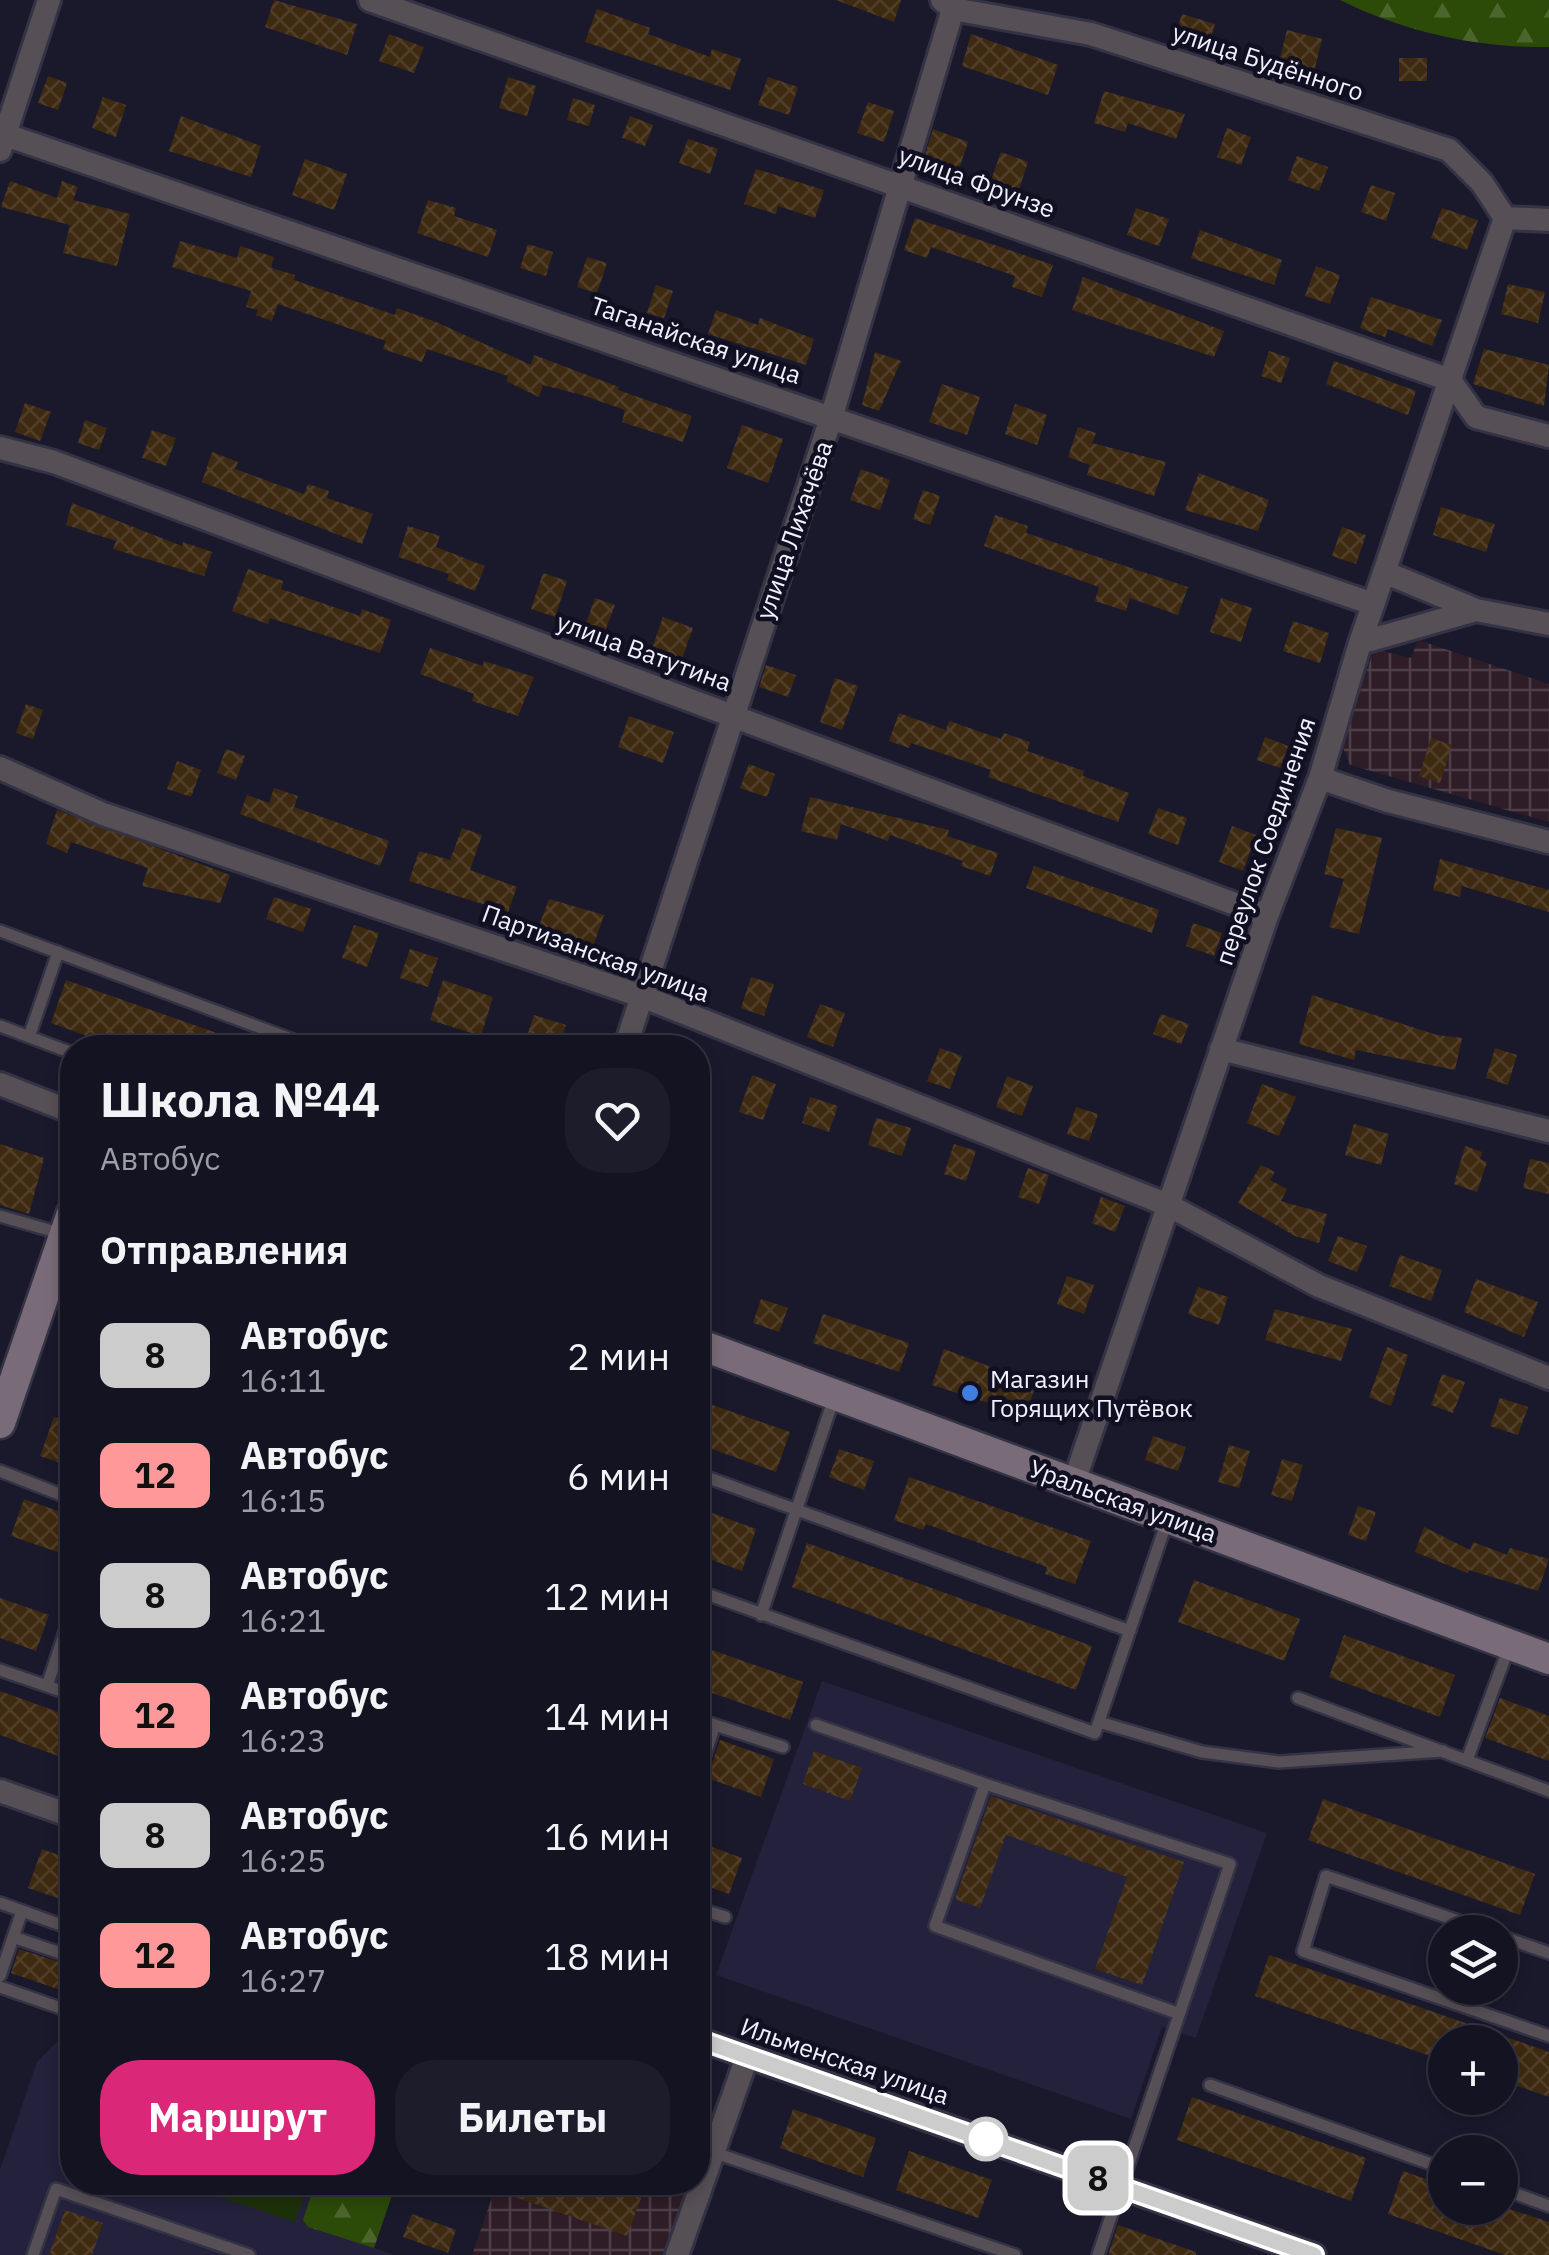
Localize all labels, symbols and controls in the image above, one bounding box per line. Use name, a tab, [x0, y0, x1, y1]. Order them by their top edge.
street label: улица Будённого	[1168, 15, 1368, 108]
street label: улица Фрунзе	[894, 138, 1060, 225]
street label: Таганайская улица	[587, 288, 806, 391]
street label: улица Лихачёва	[747, 436, 840, 624]
street label: улица Ватутина	[552, 605, 736, 698]
street label: переулок Соединения	[1207, 713, 1322, 969]
street label: Партизанская улица	[478, 896, 714, 1009]
text: Школа №44	[100, 1068, 380, 1130]
button: heart	[565, 1068, 670, 1173]
text: Автобус	[100, 1137, 220, 1179]
text: Отправления	[100, 1225, 348, 1274]
text: Автобус	[240, 1310, 389, 1359]
text: 2 мин	[567, 1331, 670, 1380]
text: 8	[144, 1332, 166, 1378]
text: 16:11	[240, 1359, 326, 1401]
place label: Магазин Горящих Путёвок	[990, 1362, 1193, 1424]
marker: Магазин Горящих Путёвок	[959, 1382, 981, 1404]
text: Автобус	[240, 1430, 389, 1479]
text: 6 мин	[567, 1451, 670, 1500]
street label: Уральская улица	[1025, 1451, 1221, 1550]
text: 12	[134, 1452, 176, 1498]
text: 16:15	[240, 1479, 326, 1521]
text: Автобус	[240, 1550, 389, 1599]
text: 12 мин	[544, 1571, 670, 1620]
text: 8	[144, 1572, 166, 1618]
text: 16:21	[240, 1599, 326, 1641]
text: Автобус	[240, 1670, 389, 1719]
text: 14 мин	[544, 1691, 670, 1740]
text: 12	[134, 1692, 176, 1738]
text: 16:23	[240, 1719, 326, 1761]
text: Автобус	[240, 1790, 389, 1839]
text: 16 мин	[544, 1811, 670, 1860]
text: 8	[144, 1812, 166, 1858]
text: 16:25	[240, 1839, 326, 1881]
text: Автобус	[240, 1910, 389, 1959]
map controls	[1428, 1915, 1518, 2225]
button: layers	[1428, 1915, 1518, 2005]
text: 18 мин	[544, 1931, 670, 1980]
text: 12	[134, 1932, 176, 1978]
text: 16:27	[240, 1959, 326, 2001]
street label: Ильменская улица	[736, 2009, 954, 2112]
button: +	[1428, 2025, 1518, 2115]
button: Маршрут	[100, 2060, 375, 2175]
button: Билеты	[395, 2060, 670, 2175]
unlabelled marker	[965, 2118, 1007, 2160]
button: −	[1428, 2135, 1518, 2225]
line badge: 8	[1066, 2146, 1130, 2210]
text: 8	[1087, 2155, 1109, 2201]

